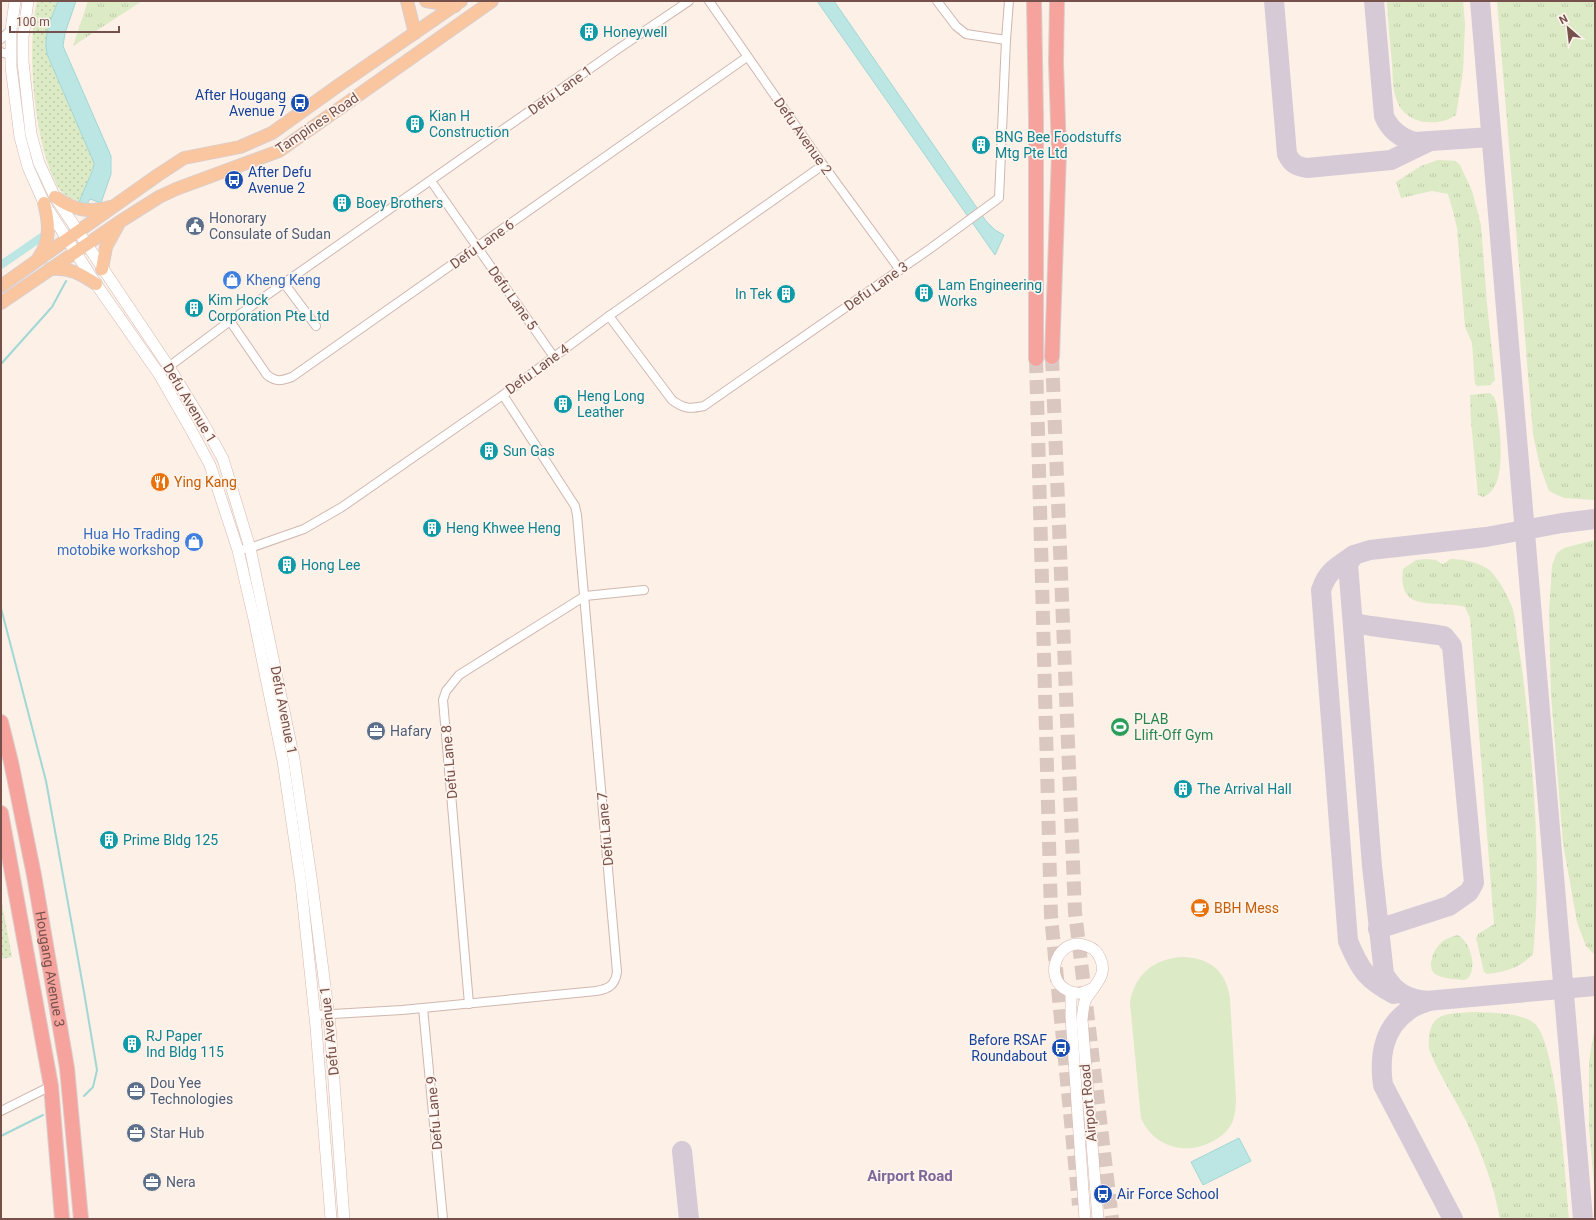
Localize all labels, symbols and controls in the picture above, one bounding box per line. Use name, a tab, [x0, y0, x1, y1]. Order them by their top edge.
scale bar	[10, 8, 119, 34]
north arrow	[1548, 8, 1588, 48]
text: N	[1557, 12, 1570, 27]
text: 100 m	[16, 15, 50, 29]
building icon: Honeywell	[578, 21, 600, 43]
place label: Honeywell	[603, 24, 667, 40]
street label: Defu Lane 1	[525, 62, 595, 118]
place label: After Hougang Avenue 7	[195, 87, 286, 119]
street label: Tampines Road	[272, 89, 362, 157]
bus stop icon: After Hougang Avenue 7	[289, 92, 311, 114]
street label: Defu Avenue 2	[771, 95, 835, 177]
place label: Kian H Construction	[429, 108, 509, 140]
building icon: Kian H Construction	[404, 113, 426, 135]
place label: BNG Bee Foodstuffs Mtg Pte Ltd	[995, 129, 1122, 161]
building icon: BNG Bee Foodstuffs Mtg Pte Ltd	[970, 134, 992, 156]
place label: After Defu Avenue 2	[248, 164, 311, 196]
bus stop icon: After Defu Avenue 2	[223, 169, 245, 191]
building icon: Boey Brothers	[331, 192, 353, 214]
place label: Boey Brothers	[356, 195, 443, 211]
place label: Honorary Consulate of Sudan	[209, 210, 331, 242]
public building icon: Honorary Consulate of Sudan	[184, 215, 206, 237]
street label: Defu Lane 6	[447, 216, 517, 272]
street label: Defu Lane 3	[841, 258, 911, 314]
street label: Defu Lane 5	[485, 263, 541, 333]
shop icon: Kheng Keng	[221, 269, 243, 291]
place label: Kheng Keng	[246, 272, 321, 288]
place label: Lam Engineering Works	[938, 277, 1042, 309]
building icon: Lam Engineering Works	[913, 282, 935, 304]
building icon: In Tek	[775, 283, 797, 305]
place label: In Tek	[735, 286, 773, 302]
place label: Kim Hock Corporation Pte Ltd	[208, 292, 329, 324]
building icon: Kim Hock Corporation Pte Ltd	[183, 297, 205, 319]
street label: Defu Lane 4	[502, 341, 572, 397]
street label: Defu Avenue 1	[160, 360, 220, 446]
place label: Heng Long Leather	[577, 388, 645, 420]
building icon: Heng Long Leather	[552, 393, 574, 415]
building icon: Sun Gas	[478, 440, 500, 462]
place label: Sun Gas	[503, 443, 555, 459]
restaurant icon: Ying Kang	[149, 471, 171, 493]
place label: Ying Kang	[174, 474, 237, 490]
building icon: Heng Khwee Heng	[421, 517, 443, 539]
place label: Heng Khwee Heng	[446, 520, 561, 536]
place label: Hua Ho Trading motobike workshop	[57, 526, 180, 558]
shop icon: Hua Ho Trading motobike workshop	[183, 531, 205, 553]
building icon: Hong Lee	[276, 554, 298, 576]
place label: Hong Lee	[301, 557, 360, 573]
street label: Defu Avenue 1	[268, 664, 300, 756]
place label: PLAB LIift-Off Gym	[1134, 711, 1213, 743]
sports icon: PLAB LIift-Off Gym	[1109, 716, 1131, 738]
office icon: Hafary	[365, 720, 387, 742]
place label: Hafary	[390, 723, 432, 739]
street label: Defu Lane 8	[438, 724, 460, 800]
building icon: The Arrival Hall	[1172, 778, 1194, 800]
place label: The Arrival Hall	[1197, 781, 1292, 797]
street label: Defu Lane 7	[594, 791, 616, 867]
building icon: Prime Bldg 125	[98, 829, 120, 851]
place label: Prime Bldg 125	[123, 832, 218, 848]
cafe icon: BBH Mess	[1189, 897, 1211, 919]
place label: BBH Mess	[1214, 900, 1279, 916]
street label: Hougang Avenue 3	[32, 910, 68, 1028]
street label: Defu Avenue 1	[316, 986, 342, 1076]
place label: RJ Paper Ind Bldg 115	[146, 1028, 224, 1060]
place label: Before RSAF Roundabout	[969, 1032, 1047, 1064]
building icon: RJ Paper Ind Bldg 115	[121, 1033, 143, 1055]
bus stop icon: Before RSAF Roundabout	[1050, 1037, 1072, 1059]
street label: Airport Road	[1077, 1063, 1099, 1143]
place label: Dou Yee Technologies	[150, 1075, 233, 1107]
street label: Defu Lane 9	[423, 1075, 445, 1151]
office icon: Dou Yee Technologies	[125, 1080, 147, 1102]
office icon: Star Hub	[125, 1122, 147, 1144]
place label: Star Hub	[150, 1125, 204, 1141]
district label: Airport Road	[867, 1167, 953, 1185]
office icon: Nera	[141, 1171, 163, 1193]
place label: Nera	[166, 1174, 196, 1190]
bus stop icon: Air Force School	[1092, 1183, 1114, 1205]
place label: Air Force School	[1117, 1186, 1219, 1202]

